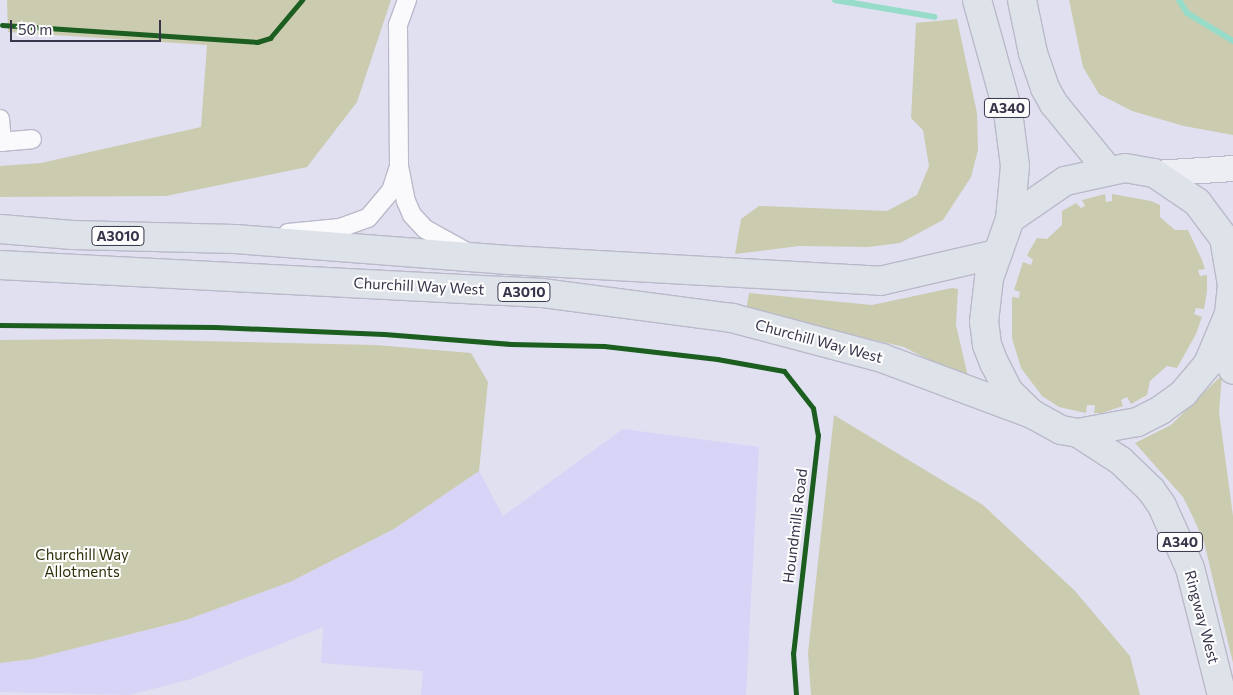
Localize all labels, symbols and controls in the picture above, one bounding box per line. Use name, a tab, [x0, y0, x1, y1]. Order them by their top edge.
scale bar	[12, 10, 164, 42]
text: 50 m	[18, 20, 52, 38]
road number: A340	[983, 96, 1031, 120]
road number: A3010	[90, 225, 146, 248]
street label: Churchill Way West	[353, 274, 485, 298]
road number: A3010	[496, 280, 552, 304]
street label: Churchill Way West	[753, 315, 885, 367]
street label: Houndmills Road	[779, 468, 811, 584]
road number: A340	[1156, 530, 1204, 554]
park label: Churchill Way Allotments	[35, 545, 129, 580]
street label: Ringway West	[1181, 568, 1223, 666]

